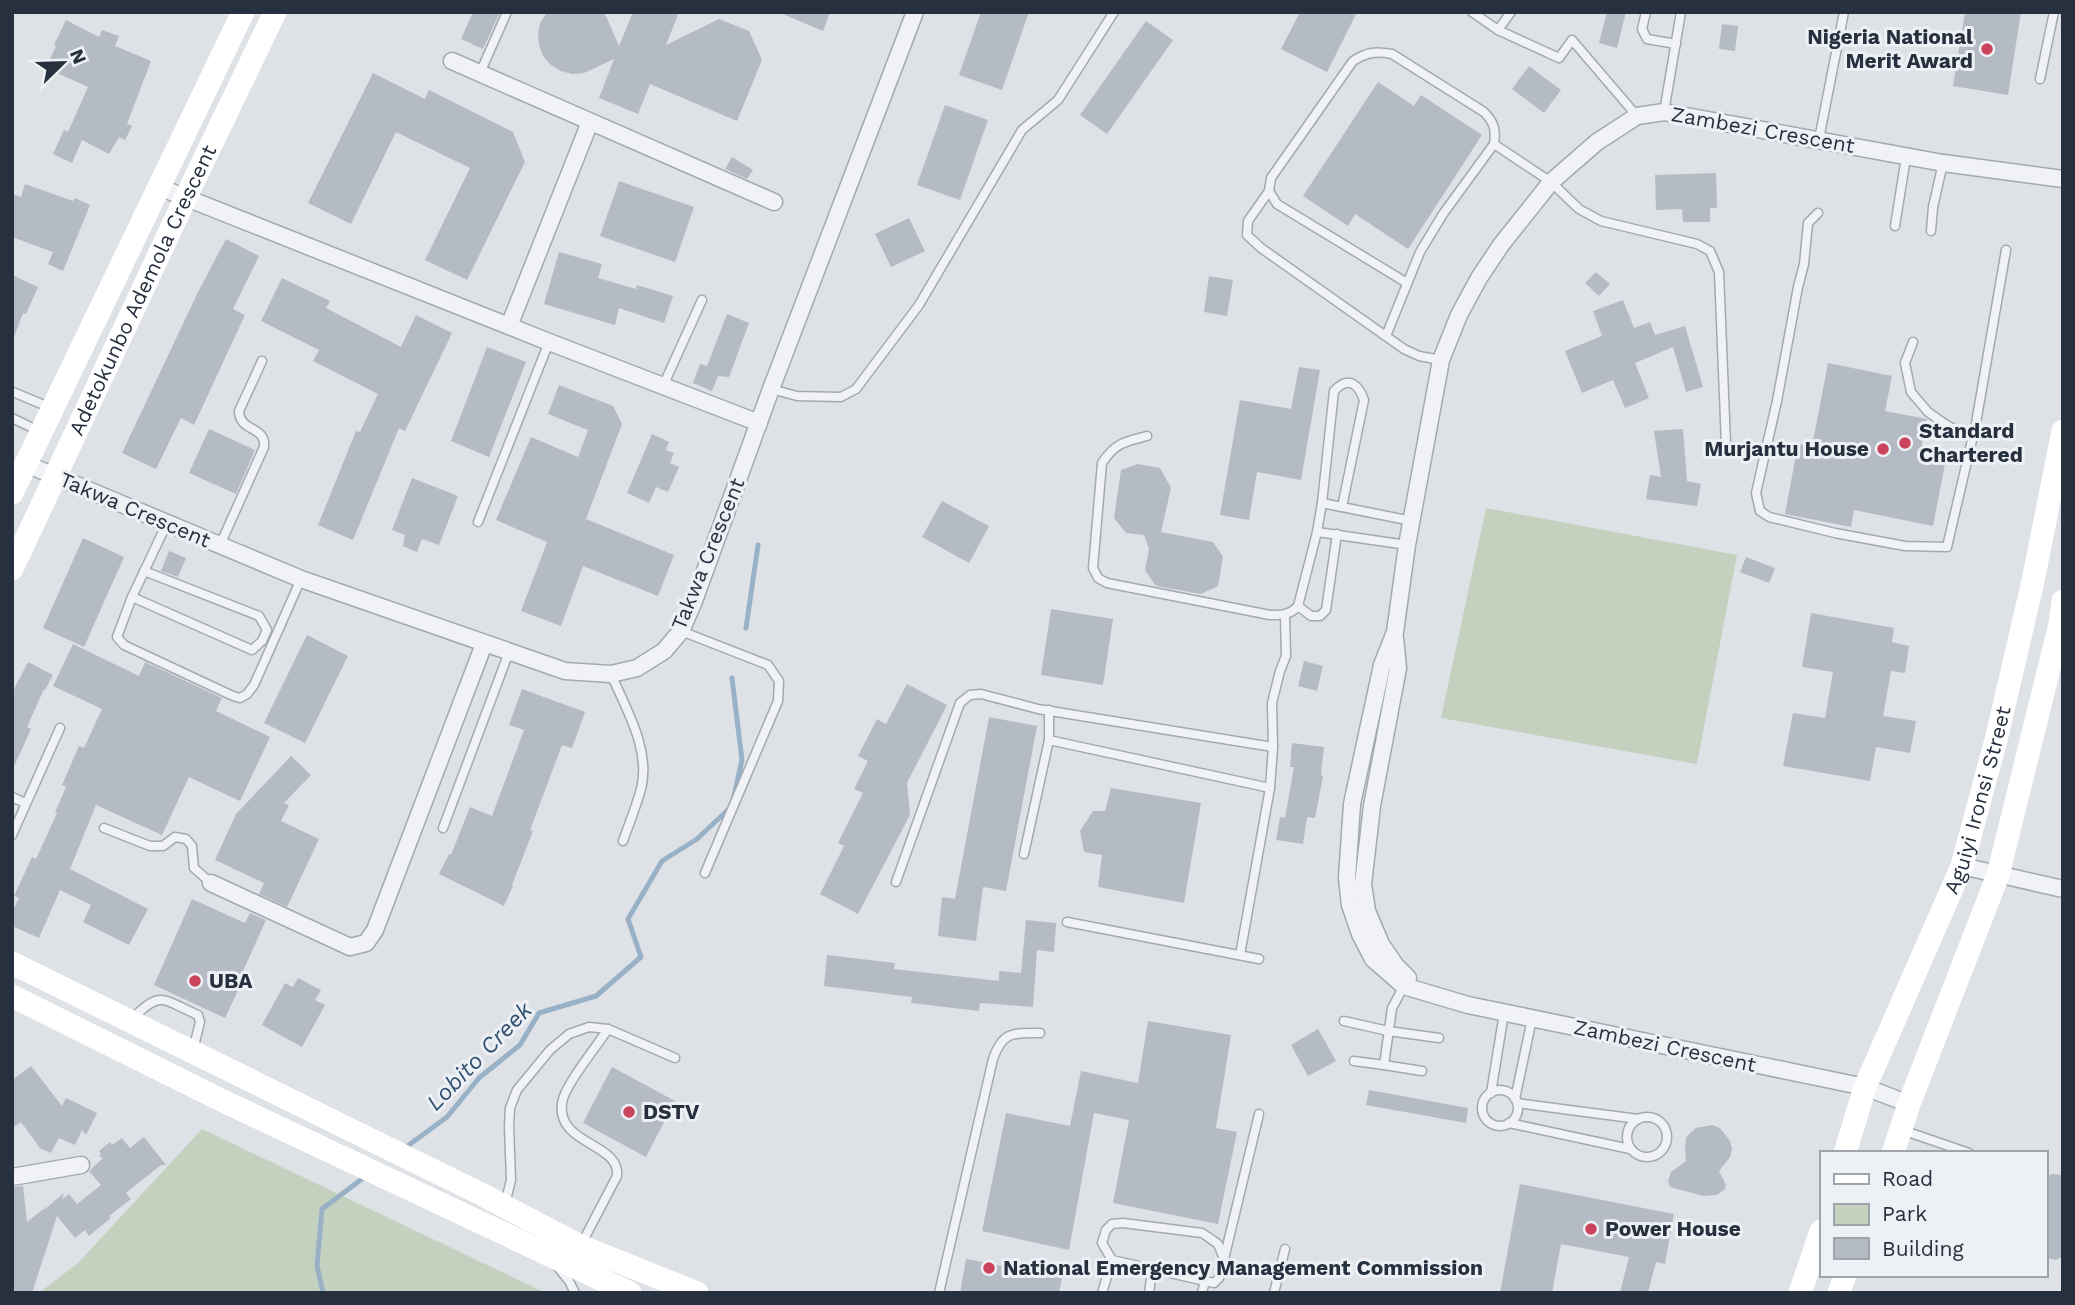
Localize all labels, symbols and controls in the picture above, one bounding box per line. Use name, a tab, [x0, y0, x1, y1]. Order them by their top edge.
place label: Nigeria National Merit Award	[1807, 24, 1973, 73]
north arrow	[28, 28, 98, 98]
marker: Nigeria National Merit Award	[1979, 41, 1995, 57]
text: N	[65, 46, 92, 68]
street label: Zambezi Crescent	[1669, 101, 1857, 158]
street label: Adetokunbo Ademola Crescent	[63, 140, 221, 439]
place label: Standard Chartered	[1919, 418, 2023, 467]
marker: Standard Chartered	[1897, 435, 1913, 451]
place label: Murjantu House	[1704, 436, 1869, 461]
marker: Murjantu House	[1875, 441, 1891, 457]
street label: Takwa Crescent	[56, 466, 215, 553]
street label: Takwa Crescent	[666, 474, 749, 633]
street label: Aguiyi Ironsi Street	[1938, 703, 2016, 898]
place label: UBA	[209, 968, 253, 993]
marker: UBA	[187, 973, 203, 989]
water label: Lobito Creek	[421, 995, 539, 1116]
street label: Zambezi Crescent	[1572, 1014, 1759, 1077]
place label: DSTV	[643, 1099, 700, 1124]
marker: DSTV	[621, 1104, 637, 1120]
legend	[1820, 1151, 2047, 1277]
text: Road	[1882, 1166, 1933, 1191]
text: Park	[1882, 1201, 1927, 1226]
place label: Power House	[1605, 1216, 1741, 1241]
marker: Power House	[1583, 1221, 1599, 1237]
text: Building	[1882, 1236, 1964, 1261]
place label: National Emergency Management Commission	[1003, 1255, 1483, 1280]
marker: National Emergency Management Commission	[981, 1260, 997, 1276]

